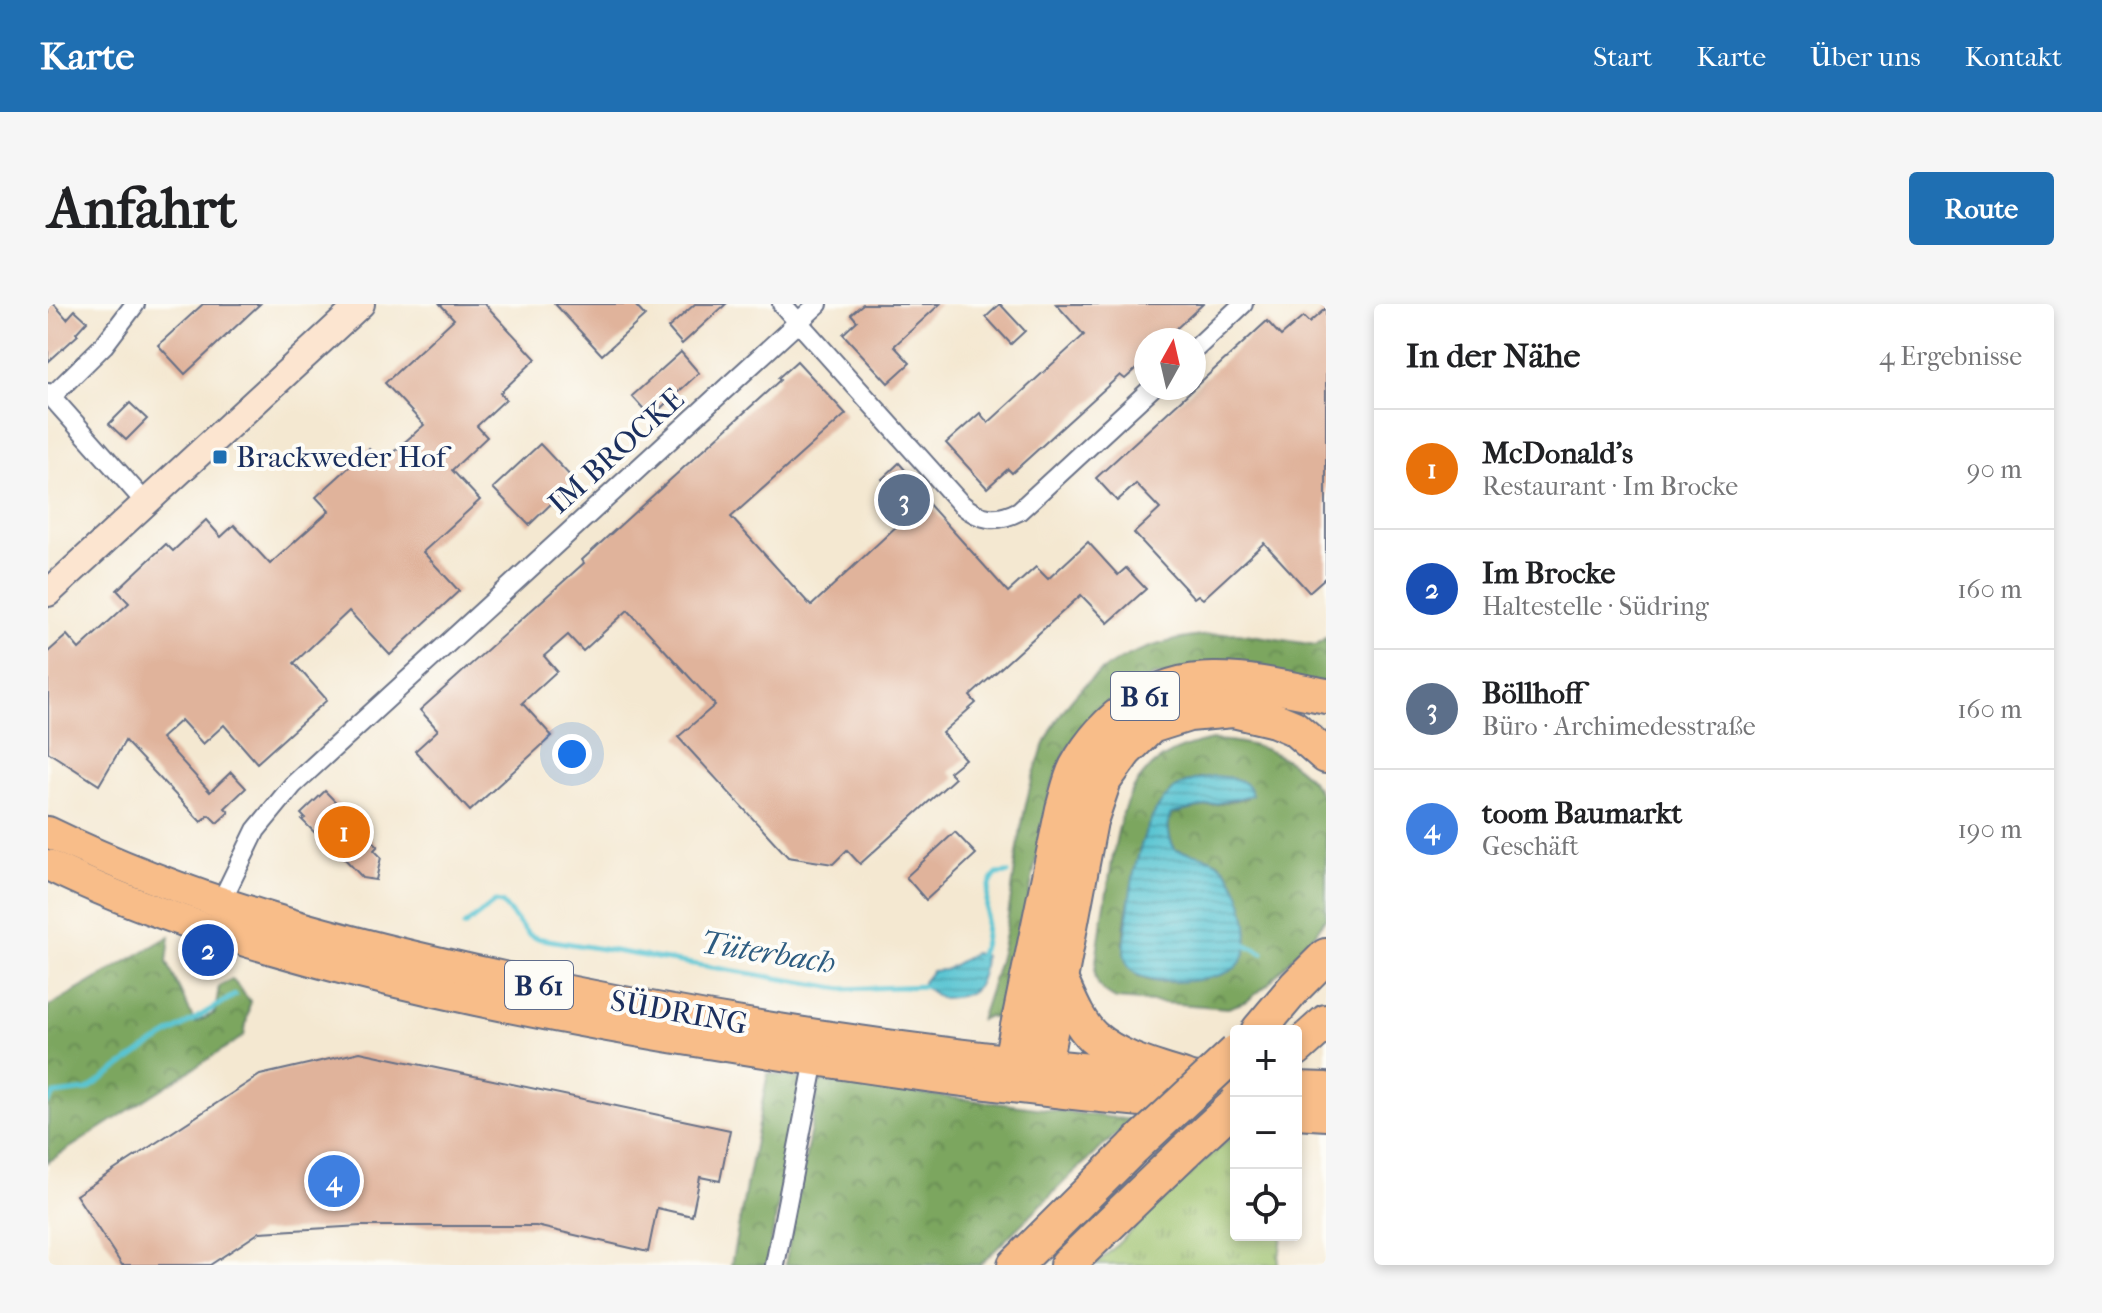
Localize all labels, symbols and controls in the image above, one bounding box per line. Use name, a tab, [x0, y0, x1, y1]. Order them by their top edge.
text: Karte	[40, 34, 134, 79]
text: Start	[1593, 40, 1653, 73]
text: Karte	[1697, 40, 1766, 73]
text: Über uns	[1810, 40, 1921, 73]
text: Kontakt	[1965, 40, 2062, 73]
button: Route	[1909, 172, 2054, 245]
text: Anfahrt	[48, 176, 237, 241]
north arrow	[1134, 328, 1206, 400]
text: In der Nähe	[1406, 336, 1580, 376]
text: 4 Ergebnisse	[1879, 341, 2022, 372]
street label: IM BROCKE	[542, 382, 691, 521]
text: McDonald's	[1482, 436, 1633, 471]
place label: Brackweder Hof	[236, 440, 452, 475]
marker: Brackweder Hof	[211, 448, 229, 466]
text: 1	[1427, 454, 1437, 485]
text: 90 m	[1967, 454, 2022, 485]
pin: 3	[878, 470, 930, 530]
text: Restaurant · Im Brocke	[1482, 471, 1738, 502]
text: Im Brocke	[1482, 556, 1615, 591]
text: 2	[1425, 574, 1439, 605]
text: 160 m	[1957, 574, 2022, 605]
text: Haltestelle · Südring	[1482, 591, 1709, 622]
road number: B 61	[1111, 672, 1179, 720]
text: Böllhoff	[1482, 676, 1583, 711]
text: 3	[1427, 694, 1437, 725]
text: 160 m	[1957, 694, 2022, 725]
text: Büro · Archimedesstraße	[1482, 711, 1756, 742]
your location	[552, 734, 592, 774]
text: toom Baumarkt	[1482, 796, 1682, 831]
pin: 1	[318, 802, 370, 862]
text: 4	[1424, 814, 1440, 845]
text: 190 m	[1958, 814, 2022, 845]
text: Geschäft	[1482, 831, 1579, 862]
pin: 2	[182, 920, 234, 980]
water label: Tüterbach	[698, 924, 838, 981]
road number: B 61	[505, 961, 573, 1009]
street label: SÜDRING	[608, 983, 750, 1042]
map controls	[1230, 1025, 1302, 1241]
button: +	[1230, 1025, 1302, 1097]
button: −	[1230, 1097, 1302, 1169]
pin: 4	[308, 1151, 360, 1211]
button: locate	[1230, 1169, 1302, 1241]

